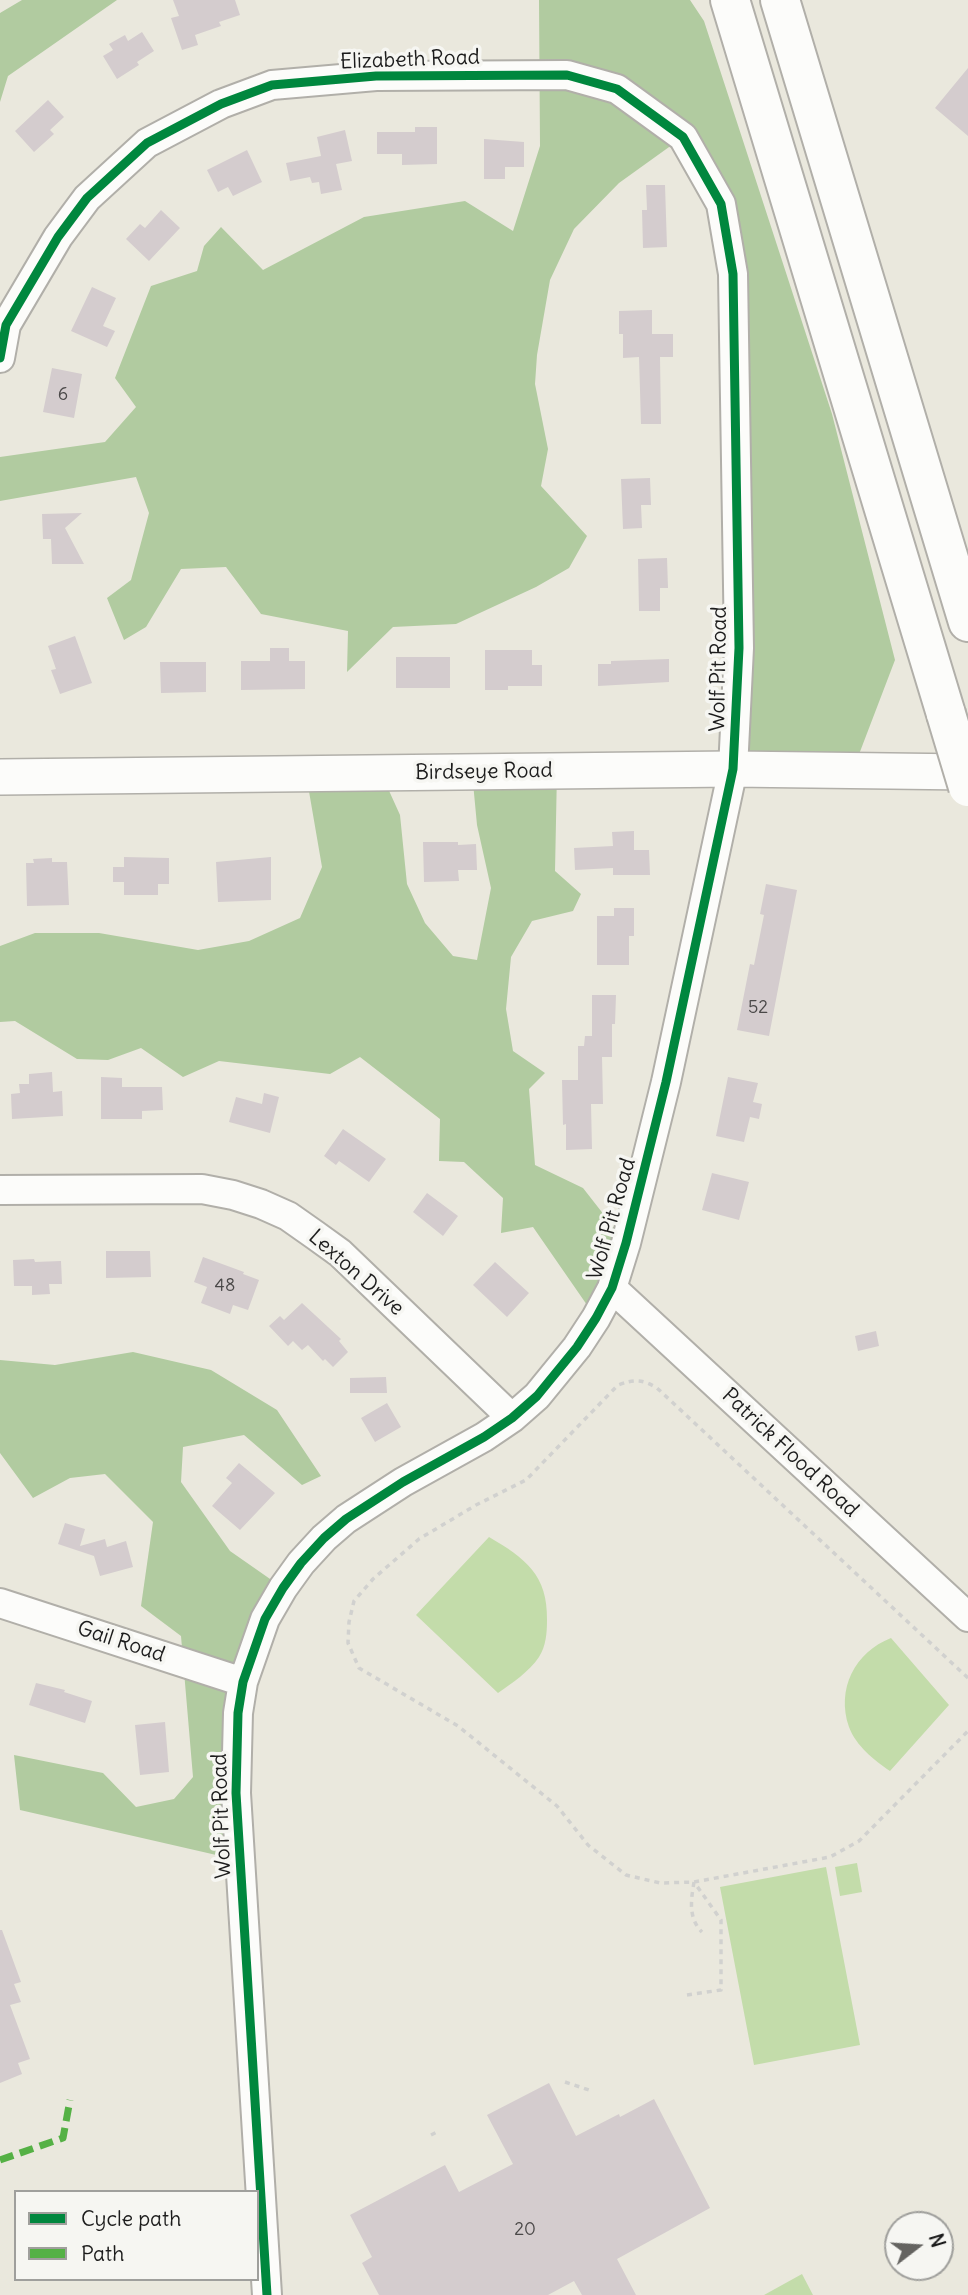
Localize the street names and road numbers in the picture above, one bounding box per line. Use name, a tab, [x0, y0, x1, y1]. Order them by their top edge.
street label: Elizabeth Road	[340, 45, 480, 75]
street label: Wolf Pit Road	[705, 606, 733, 732]
street label: Birdseye Road	[415, 758, 553, 786]
street label: Wolf Pit Road	[583, 1155, 641, 1283]
street label: Lexton Drive	[303, 1225, 409, 1321]
street label: Patrick Flood Road	[716, 1383, 864, 1523]
street label: Gail Road	[74, 1616, 168, 1668]
street label: Wolf Pit Road	[207, 1753, 237, 1879]

